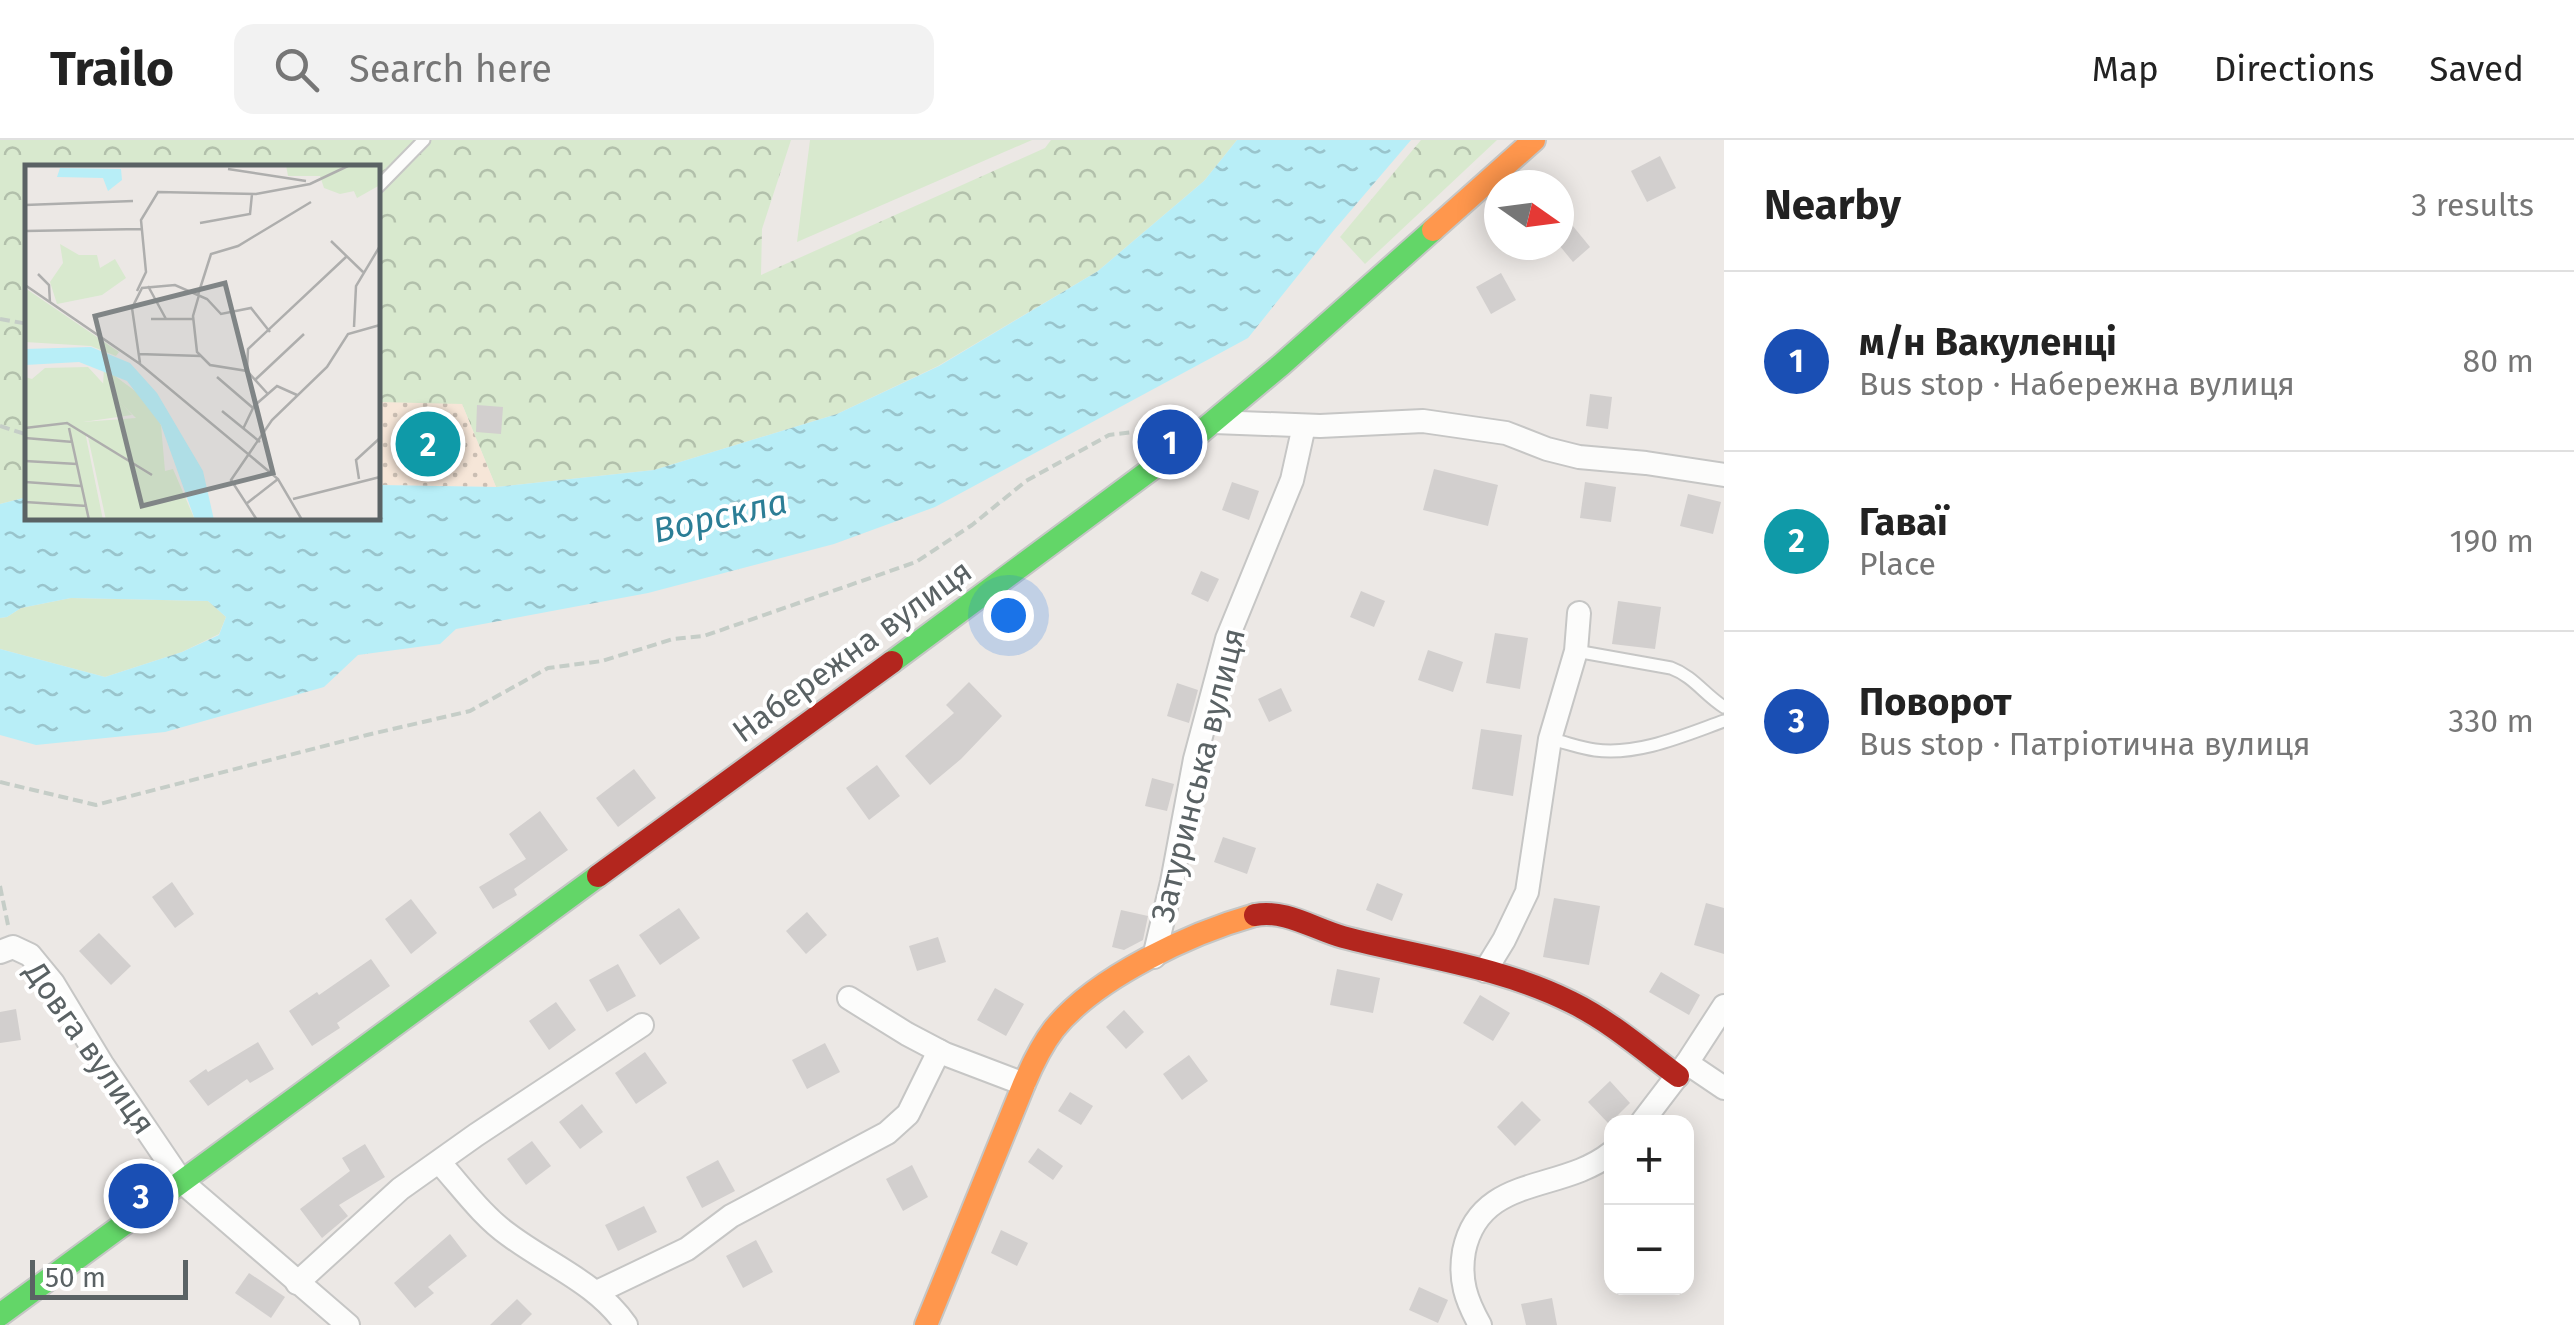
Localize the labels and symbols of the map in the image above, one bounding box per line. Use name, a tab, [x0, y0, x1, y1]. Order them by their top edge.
inset map	[25, 165, 380, 520]
north arrow	[1484, 170, 1574, 260]
pin: 1	[1138, 404, 1202, 480]
pin: 2	[396, 406, 460, 482]
water label: Ворскла	[649, 480, 791, 552]
street label: Набережна вулиця	[725, 552, 979, 750]
your location	[983, 590, 1034, 641]
street label: Затуринська вулиця	[1143, 624, 1253, 926]
street label: Довга вулиця	[16, 954, 163, 1141]
pin: 3	[108, 1158, 174, 1234]
scale bar	[30, 1255, 188, 1300]

